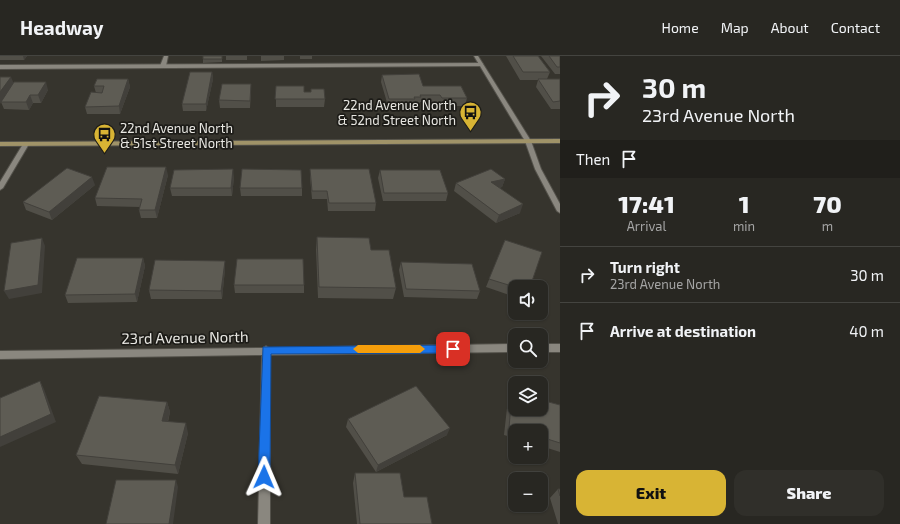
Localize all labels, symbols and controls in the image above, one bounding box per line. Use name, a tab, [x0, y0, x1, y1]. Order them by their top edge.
text: Headway	[20, 16, 104, 39]
text: Home	[662, 19, 699, 36]
text: Map	[721, 19, 749, 36]
text: About	[771, 19, 809, 36]
text: Contact	[831, 19, 880, 36]
text: 30 m	[642, 70, 706, 104]
icon: right	[576, 72, 628, 124]
place label: 22nd Avenue North & 52nd Street North	[338, 97, 456, 128]
bus stop icon: 22nd Avenue North & 52nd Street North	[458, 99, 484, 132]
text: 23rd Avenue North	[642, 104, 795, 126]
place label: 22nd Avenue North & 51st Street North	[120, 120, 233, 151]
bus stop icon: 22nd Avenue North & 51st Street North	[91, 122, 117, 155]
icon: arrive	[618, 148, 640, 170]
text: Then	[576, 150, 610, 168]
text: 17:41	[618, 189, 675, 218]
text: 1	[739, 189, 749, 218]
text: 70	[813, 189, 842, 218]
text: Arrival	[627, 218, 666, 234]
text: min	[733, 218, 755, 234]
text: m	[822, 218, 833, 234]
text: Turn right	[610, 258, 680, 276]
icon: right	[576, 264, 598, 286]
text: 30 m	[850, 266, 884, 284]
text: 23rd Avenue North	[610, 276, 720, 292]
map controls	[508, 280, 548, 512]
button: sound	[508, 280, 548, 320]
icon: arrive	[576, 320, 598, 342]
text: Arrive at destination	[610, 322, 756, 340]
text: 40 m	[849, 322, 884, 340]
street label: 23rd Avenue North	[121, 327, 249, 347]
button: search	[508, 328, 548, 368]
pin	[436, 332, 470, 366]
icon: arrive	[442, 338, 464, 360]
button: layers	[508, 376, 548, 416]
button: +	[508, 424, 548, 464]
position arrow	[243, 456, 285, 498]
button: Exit	[576, 470, 726, 516]
button: Share	[734, 470, 884, 516]
button: −	[508, 472, 548, 512]

